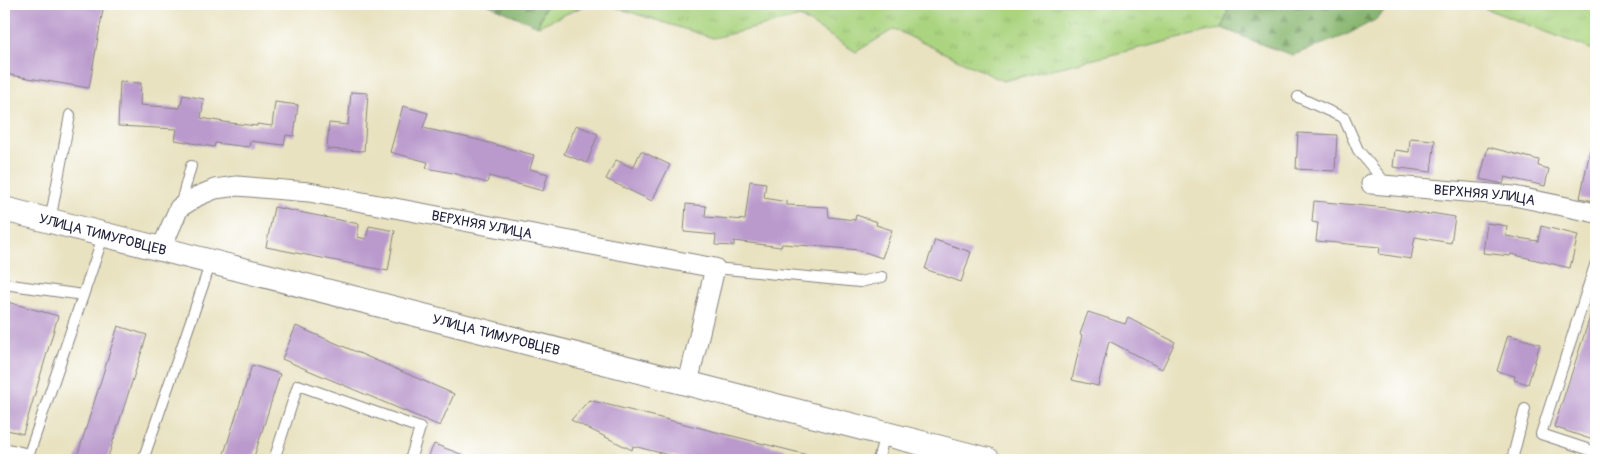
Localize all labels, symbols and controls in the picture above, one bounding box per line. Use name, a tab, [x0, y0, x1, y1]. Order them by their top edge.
street label: ВЕРХНЯЯ УЛИЦА	[1433, 181, 1537, 209]
street label: ВЕРХНЯЯ УЛИЦА	[430, 207, 534, 242]
street label: УЛИЦА ТИМУРОВЦЕВ	[37, 210, 168, 259]
street label: УЛИЦА ТИМУРОВЦЕВ	[431, 310, 562, 359]

